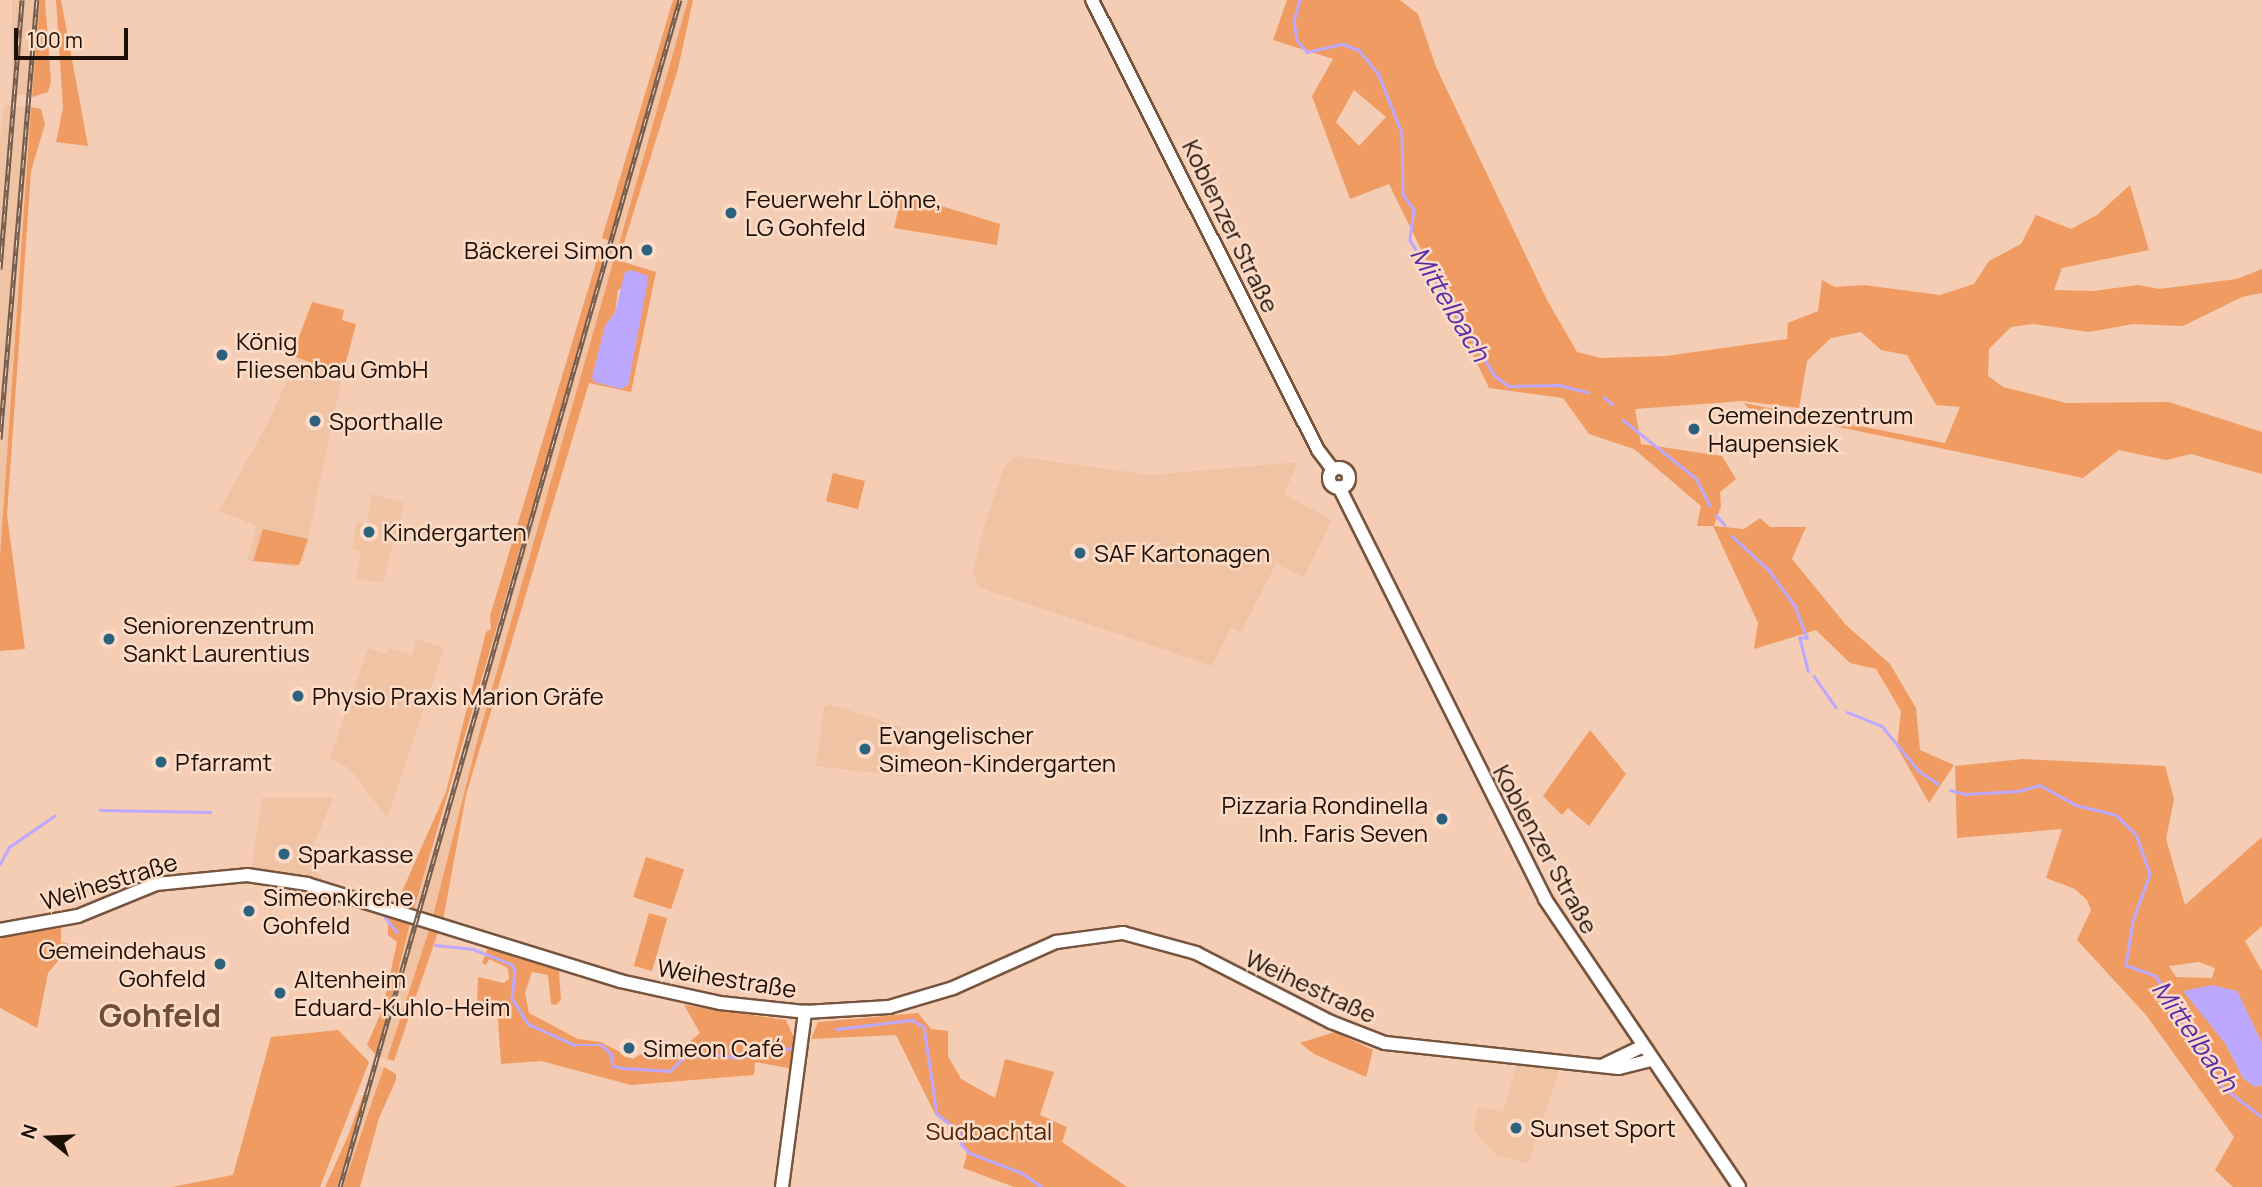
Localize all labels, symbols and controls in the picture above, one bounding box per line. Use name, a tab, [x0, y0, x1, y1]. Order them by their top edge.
scale bar	[18, 14, 131, 58]
text: 100 m	[27, 26, 83, 54]
street label: Koblenzer Straße	[1177, 135, 1285, 317]
place label: Feuerwehr Löhne, LG Gohfeld	[745, 185, 942, 241]
marker: Feuerwehr Löhne, LG Gohfeld	[723, 205, 739, 221]
place label: Bäckerei Simon	[464, 236, 633, 264]
water label: Mittelbach	[1404, 241, 1496, 367]
marker: Bäckerei Simon	[639, 242, 655, 258]
place label: König Fliesenbau GmbH	[236, 327, 428, 383]
marker: König Fliesenbau GmbH	[214, 347, 230, 363]
place label: Gemeindezentrum Haupensiek	[1708, 401, 1913, 457]
place label: Sporthalle	[329, 407, 443, 435]
marker: Sporthalle	[307, 413, 323, 429]
marker: Gemeindezentrum Haupensiek	[1686, 421, 1702, 437]
place label: Kindergarten	[383, 518, 527, 546]
marker: Kindergarten	[361, 524, 377, 540]
place label: SAF Kartonagen	[1094, 539, 1270, 567]
marker: SAF Kartonagen	[1072, 545, 1088, 561]
place label: Seniorenzentrum Sankt Laurentius	[123, 611, 314, 667]
marker: Seniorenzentrum Sankt Laurentius	[101, 631, 117, 647]
place label: Physio Praxis Marion Gräfe	[312, 682, 604, 710]
marker: Physio Praxis Marion Gräfe	[290, 688, 306, 704]
place label: Evangelischer Simeon-Kindergarten	[879, 721, 1116, 777]
marker: Evangelischer Simeon-Kindergarten	[857, 741, 873, 757]
place label: Pfarramt	[175, 748, 272, 776]
marker: Pfarramt	[153, 754, 169, 770]
street label: Koblenzer Straße	[1488, 759, 1604, 939]
place label: Pizzaria Rondinella Inh. Faris Seven	[1221, 791, 1428, 847]
marker: Pizzaria Rondinella Inh. Faris Seven	[1434, 811, 1450, 827]
place label: Sparkasse	[298, 840, 413, 868]
marker: Sparkasse	[276, 846, 292, 862]
street label: Weihestraße	[37, 847, 181, 915]
place label: Simeonkirche Gohfeld	[263, 883, 414, 939]
marker: Simeonkirche Gohfeld	[241, 903, 257, 919]
place label: Gemeindehaus Gohfeld	[39, 936, 206, 992]
street label: Weihestraße	[1241, 943, 1381, 1029]
street label: Weihestraße	[655, 953, 799, 1003]
marker: Gemeindehaus Gohfeld	[212, 956, 228, 972]
place label: Altenheim Eduard-Kuhlo-Heim	[294, 965, 510, 1021]
water label: Mittelbach	[2145, 975, 2245, 1097]
marker: Altenheim Eduard-Kuhlo-Heim	[272, 985, 288, 1001]
district label: Gohfeld	[99, 996, 221, 1034]
place label: Simeon Café	[643, 1034, 784, 1062]
marker: Simeon Café	[621, 1040, 637, 1056]
north arrow	[14, 1103, 84, 1173]
place label: Sunset Sport	[1530, 1114, 1676, 1142]
park label: Sudbachtal	[926, 1117, 1052, 1145]
marker: Sunset Sport	[1508, 1120, 1524, 1136]
text: N	[15, 1121, 44, 1142]

